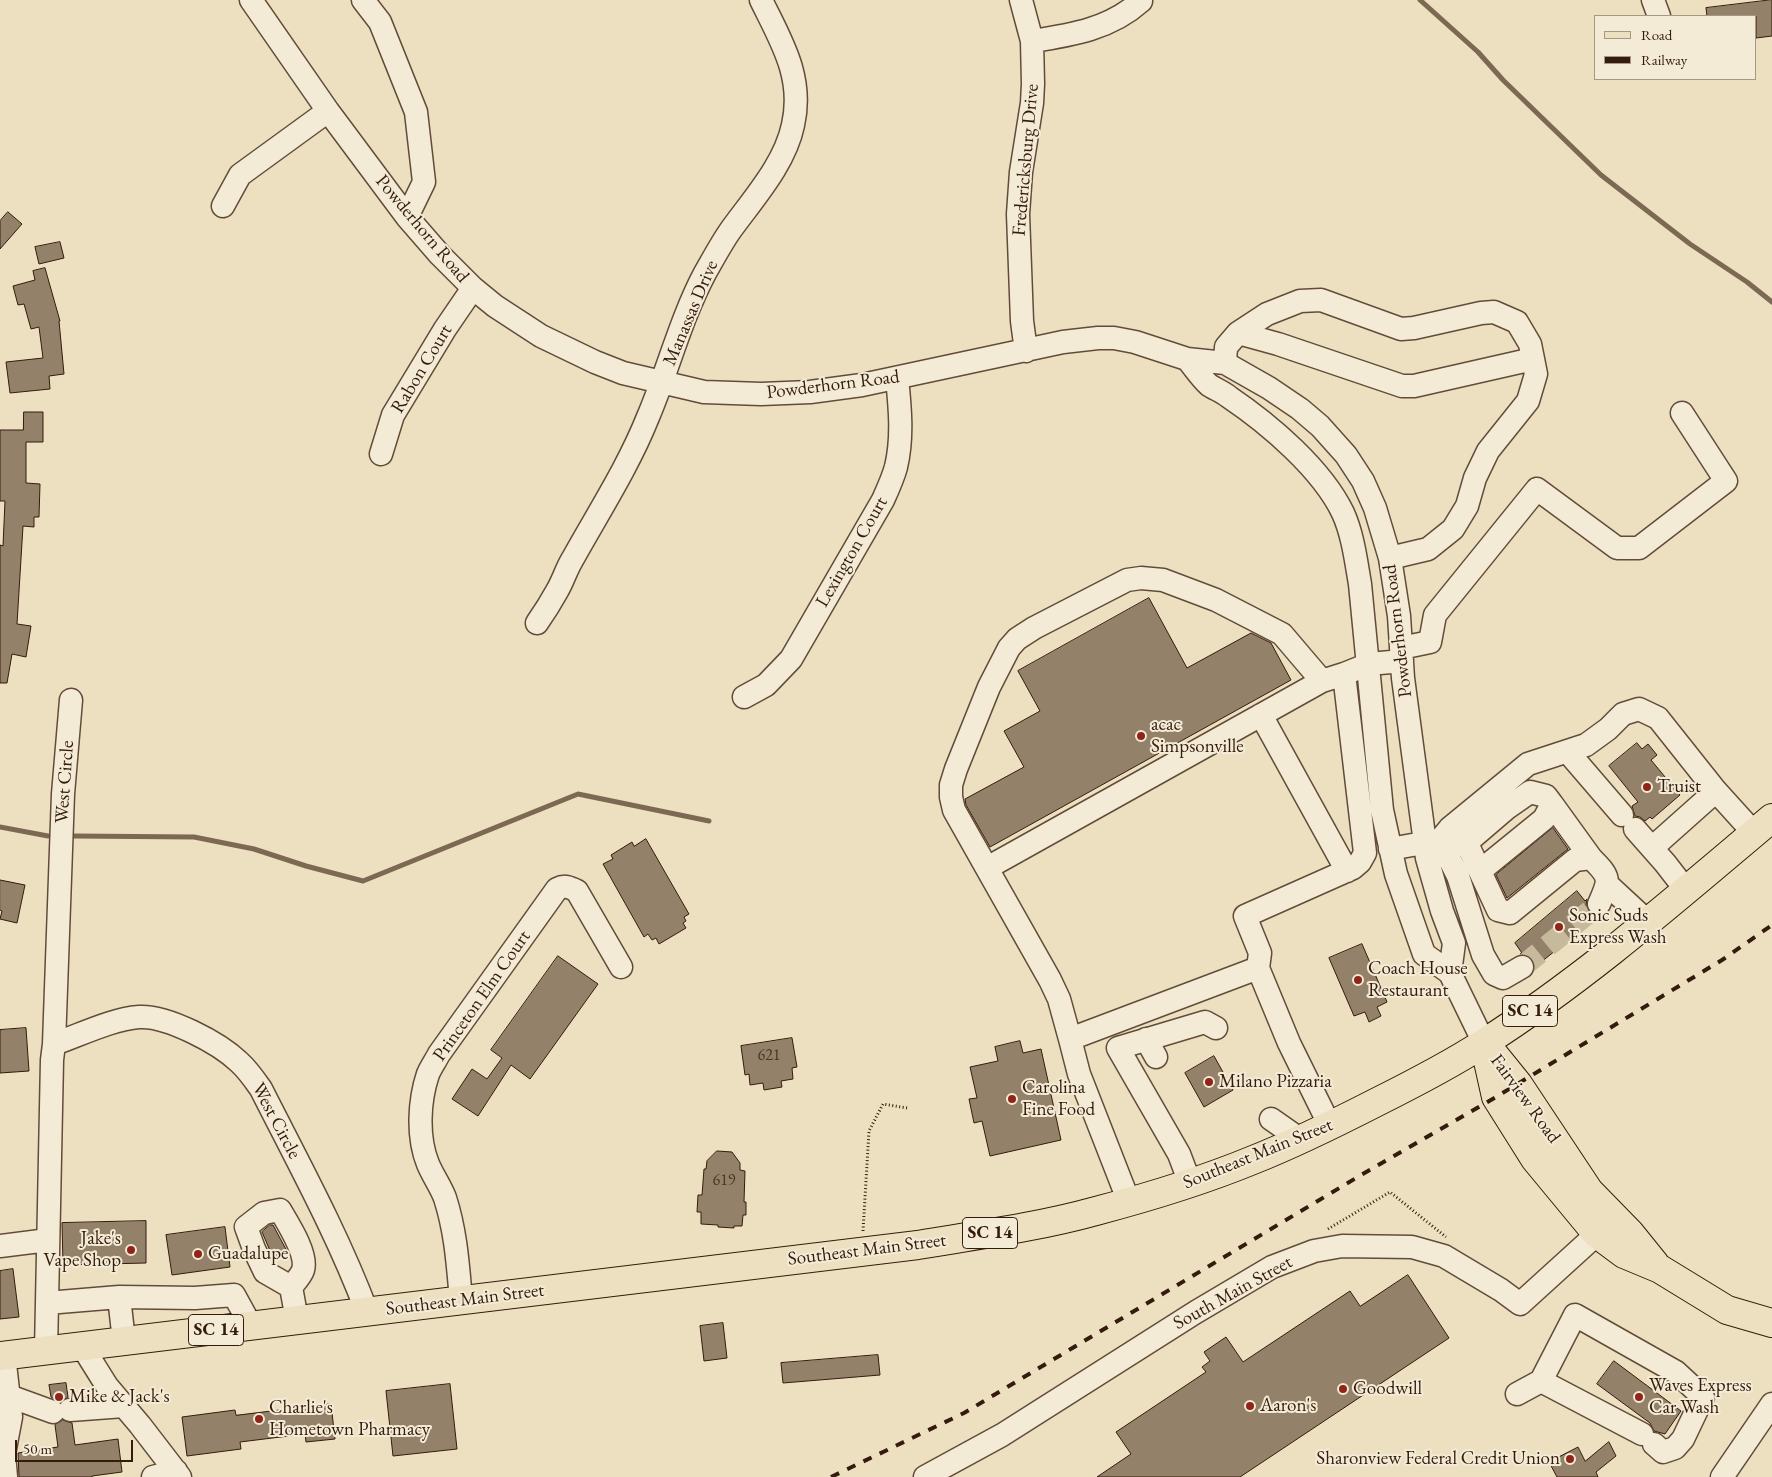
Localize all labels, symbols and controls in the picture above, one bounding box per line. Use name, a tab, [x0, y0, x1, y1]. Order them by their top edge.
legend	[1594, 15, 1757, 80]
text: Road	[1641, 25, 1672, 44]
text: Railway	[1641, 50, 1687, 69]
street label: Fredericksburg Drive	[1008, 83, 1044, 237]
street label: Powderhorn Road	[370, 170, 474, 288]
street label: Manassas Drive	[659, 257, 723, 369]
street label: Rabon Court	[387, 321, 457, 417]
street label: Powderhorn Road	[765, 366, 901, 404]
street label: Lexington Court	[811, 493, 893, 611]
street label: Powderhorn Road	[1379, 563, 1417, 699]
place label: acac Simpsonville	[1151, 714, 1244, 758]
marker: acac Simpsonville	[1135, 730, 1147, 742]
street label: West Circle	[51, 740, 79, 824]
place label: Truist	[1657, 776, 1701, 798]
marker: Truist	[1641, 781, 1653, 793]
place label: Sonic Suds Express Wash	[1569, 905, 1667, 949]
marker: Sonic Suds Express Wash	[1553, 921, 1565, 933]
street label: Princeton Elm Court	[428, 926, 536, 1066]
place label: Coach House Restaurant	[1368, 958, 1468, 1002]
marker: Coach House Restaurant	[1352, 974, 1364, 986]
road number: SC 14	[1502, 996, 1558, 1026]
house number: 621	[757, 1046, 781, 1066]
street label: Fairview Road	[1485, 1050, 1565, 1148]
place label: Milano Pizzaria	[1219, 1071, 1332, 1093]
marker: Milano Pizzaria	[1203, 1076, 1215, 1088]
place label: Carolina Fine Food	[1022, 1077, 1095, 1121]
street label: West Circle	[246, 1079, 306, 1163]
marker: Carolina Fine Food	[1006, 1093, 1018, 1105]
street label: Southeast Main Street	[1180, 1114, 1336, 1194]
house number: 619	[712, 1171, 736, 1191]
road number: SC 14	[962, 1218, 1018, 1248]
place label: Jake's Vape Shop	[44, 1228, 121, 1272]
street label: Southeast Main Street	[786, 1229, 948, 1271]
place label: Guadalupe	[208, 1243, 288, 1265]
marker: Jake's Vape Shop	[125, 1244, 137, 1256]
marker: Guadalupe	[192, 1248, 204, 1260]
street label: South Main Street	[1170, 1251, 1296, 1335]
street label: Southeast Main Street	[384, 1279, 546, 1321]
road number: SC 14	[188, 1314, 244, 1346]
place label: Waves Express Car Wash	[1649, 1375, 1752, 1419]
place label: Goodwill	[1353, 1378, 1422, 1400]
marker: Goodwill	[1337, 1383, 1349, 1395]
place label: Mike & Jack's	[69, 1386, 170, 1408]
marker: Mike & Jack's	[53, 1391, 65, 1403]
marker: Waves Express Car Wash	[1633, 1391, 1645, 1403]
place label: Aaron's	[1260, 1395, 1316, 1417]
place label: Charlie's Hometown Pharmacy	[269, 1397, 430, 1441]
marker: Aaron's	[1244, 1400, 1256, 1412]
marker: Charlie's Hometown Pharmacy	[253, 1413, 265, 1425]
scale bar	[18, 1430, 135, 1462]
text: 50 m	[23, 1439, 52, 1458]
place label: Sharonview Federal Credit Union	[1316, 1448, 1560, 1470]
marker: Sharonview Federal Credit Union	[1564, 1453, 1576, 1465]

